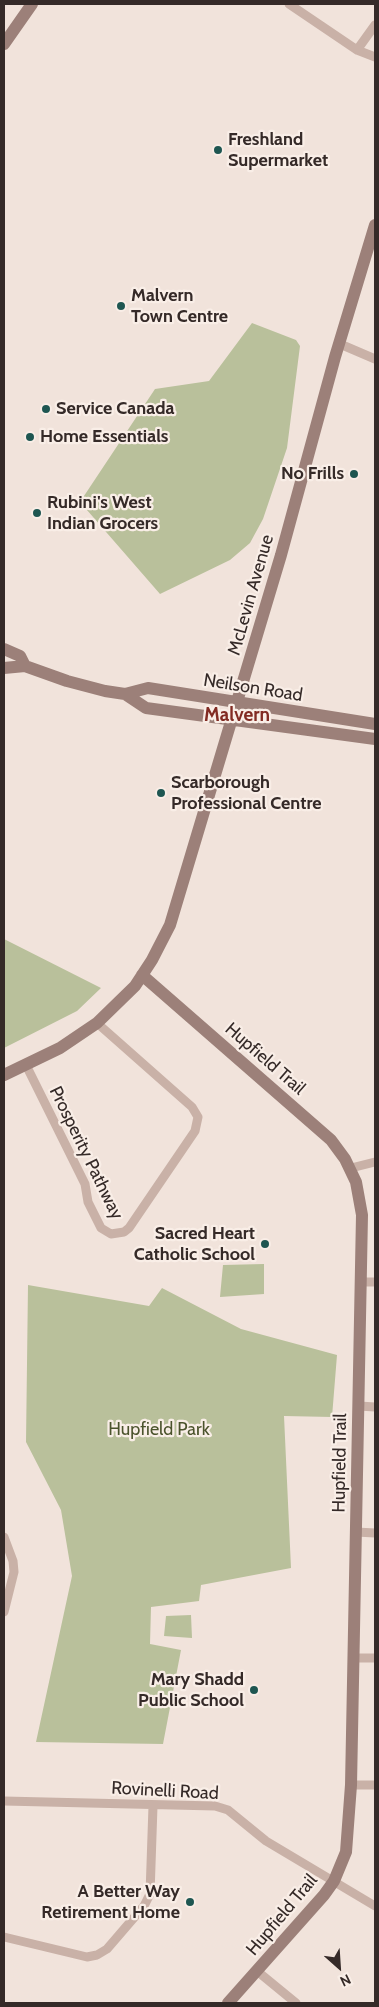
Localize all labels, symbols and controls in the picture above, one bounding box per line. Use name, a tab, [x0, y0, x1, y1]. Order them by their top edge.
place label: Freshland Supermarket	[228, 129, 328, 172]
marker: Freshland Supermarket	[212, 144, 224, 156]
place label: Malvern Town Centre	[131, 285, 228, 328]
marker: Malvern Town Centre	[115, 300, 127, 312]
place label: Service Canada	[56, 398, 174, 420]
marker: Service Canada	[40, 403, 52, 415]
place label: Home Essentials	[40, 426, 168, 448]
marker: Home Essentials	[24, 431, 36, 443]
place label: No Frills	[281, 463, 344, 485]
marker: No Frills	[348, 468, 360, 480]
place label: Rubini's West Indian Grocers	[47, 492, 158, 534]
marker: Rubini's West Indian Grocers	[31, 507, 43, 519]
street label: McLevin Avenue	[223, 532, 279, 658]
street label: Neilson Road	[202, 669, 304, 707]
district label: Malvern	[204, 704, 270, 726]
place label: Scarborough Professional Centre	[171, 772, 321, 814]
marker: Scarborough Professional Centre	[155, 787, 167, 799]
street label: Hupfield Trail	[220, 1018, 310, 1100]
street label: Prosperity Pathway	[44, 1083, 128, 1223]
place label: Sacred Heart Catholic School	[134, 1223, 255, 1266]
marker: Sacred Heart Catholic School	[259, 1238, 271, 1250]
street label: Hupfield Trail	[328, 1413, 352, 1513]
park label: Hupfield Park	[108, 1419, 210, 1441]
place label: Mary Shadd Public School	[138, 1669, 244, 1712]
marker: Mary Shadd Public School	[248, 1684, 260, 1696]
street label: Rovinelli Road	[111, 1777, 219, 1805]
street label: Hupfield Trail	[242, 1870, 322, 1960]
place label: A Better Way Retirement Home	[41, 1881, 180, 1924]
marker: A Better Way Retirement Home	[184, 1896, 196, 1908]
north arrow	[314, 1942, 364, 1992]
text: N	[337, 1970, 354, 1991]

